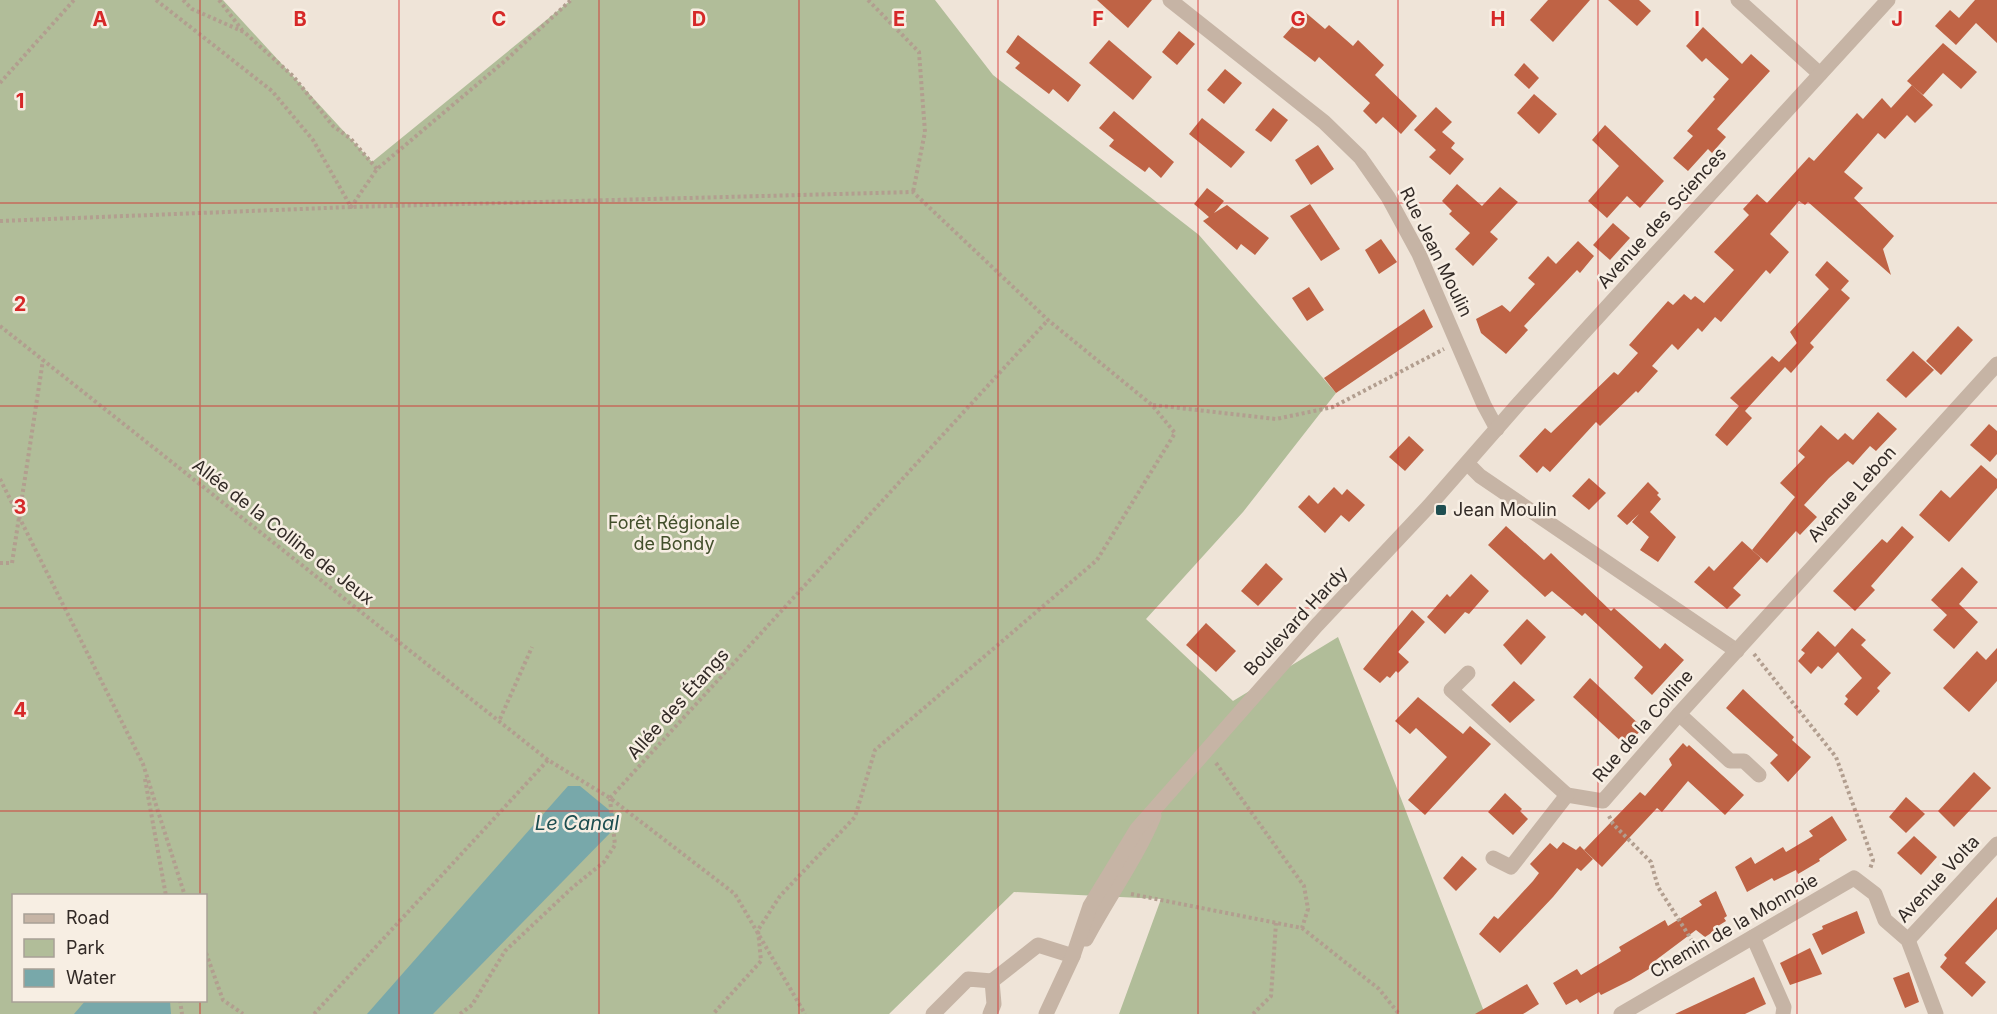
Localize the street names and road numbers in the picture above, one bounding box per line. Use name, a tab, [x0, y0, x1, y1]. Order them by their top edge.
street label: Avenue des Sciences	[1593, 143, 1730, 292]
street label: Rue Jean Moulin	[1396, 184, 1477, 320]
street label: Avenue Lebon	[1803, 442, 1900, 546]
street label: Allée de la Colline de Jeux	[188, 454, 378, 609]
street label: Boulevard Hardy	[1240, 562, 1352, 680]
street label: Allée des Étangs	[622, 643, 733, 763]
street label: Rue de la Colline	[1588, 665, 1697, 786]
street label: Avenue Volta	[1892, 831, 1983, 927]
street label: Chemin de la Monnoie	[1646, 869, 1821, 982]

